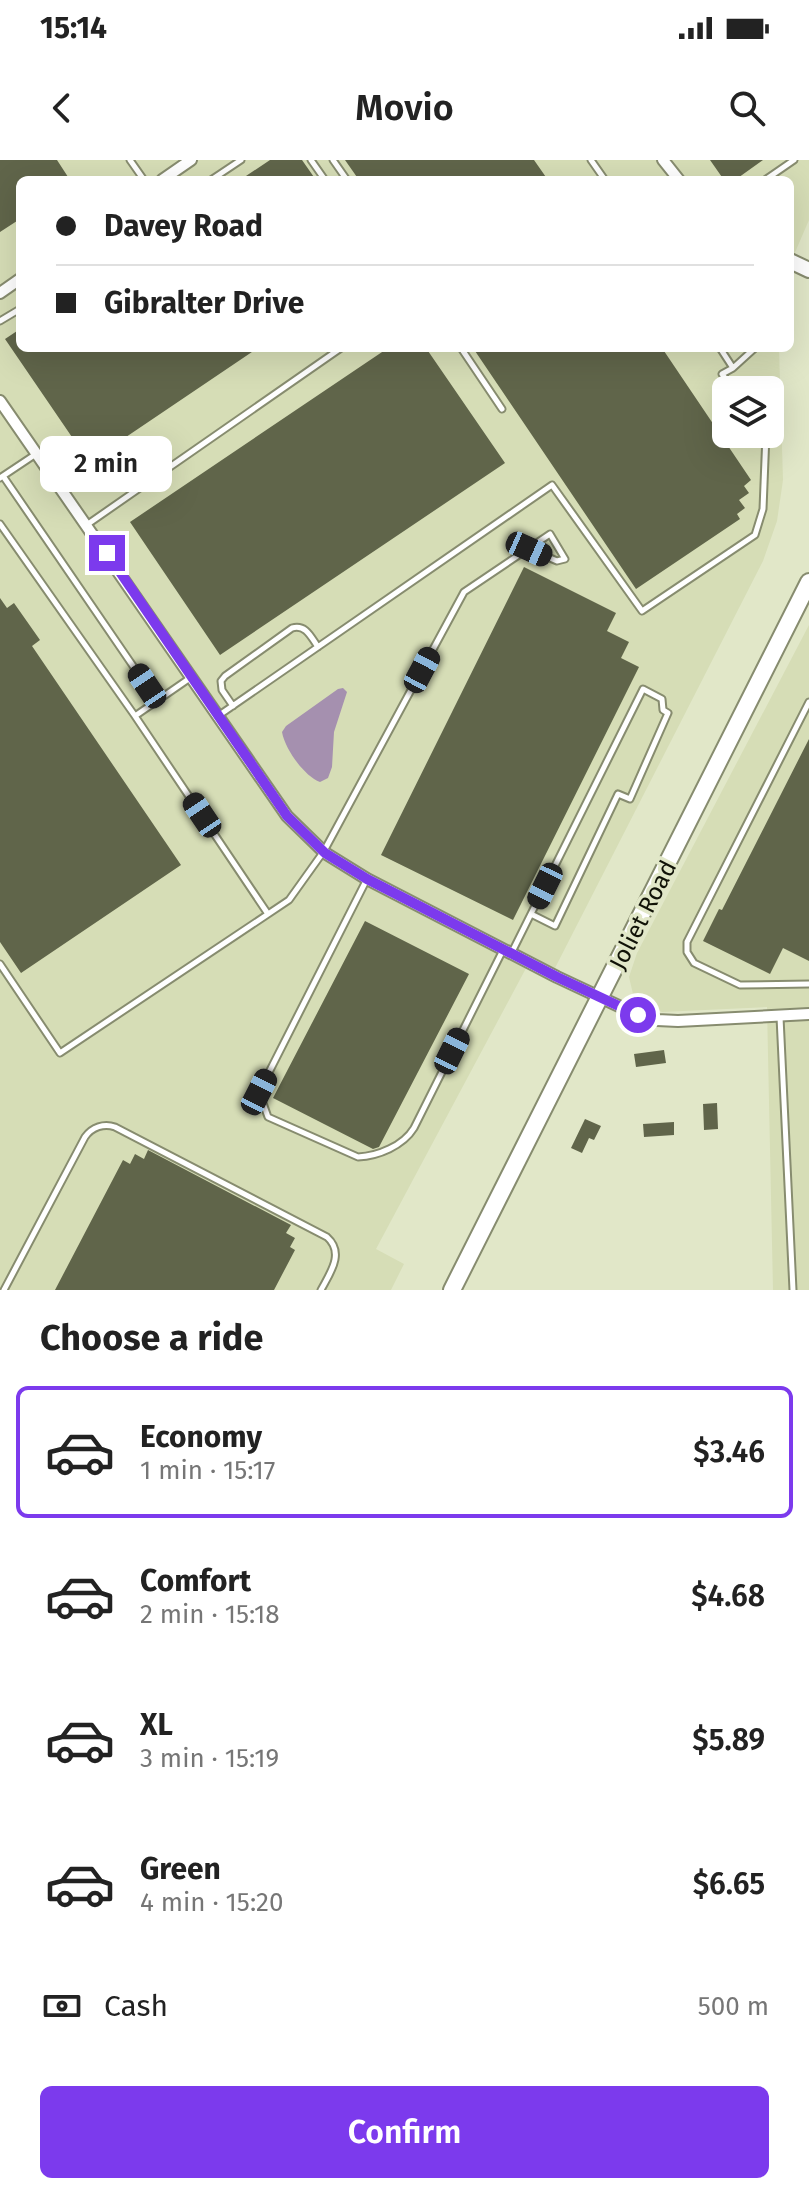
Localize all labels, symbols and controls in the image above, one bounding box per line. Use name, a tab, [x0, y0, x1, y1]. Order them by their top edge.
text: 15:14	[40, 10, 107, 46]
icon: back	[40, 86, 84, 130]
text: Movio	[355, 86, 454, 130]
icon: search	[725, 86, 769, 130]
text: Davey Road	[104, 208, 263, 244]
text: Gibralter Drive	[104, 285, 304, 321]
map controls	[712, 376, 784, 448]
button: layers	[712, 376, 784, 448]
callout: 2 min	[41, 437, 173, 493]
text: 2 min	[74, 448, 138, 479]
car	[502, 528, 556, 570]
route end	[89, 535, 125, 571]
car	[400, 643, 444, 697]
car	[124, 659, 170, 713]
car	[179, 788, 225, 842]
street label: Joliet Road	[604, 856, 682, 974]
car	[524, 859, 566, 913]
route start	[620, 997, 656, 1033]
car	[431, 1024, 473, 1078]
car	[237, 1065, 281, 1119]
text: Choose a ride	[40, 1316, 263, 1360]
icon: car	[44, 1416, 116, 1488]
text: Economy	[140, 1419, 262, 1455]
text: $3.46	[693, 1434, 765, 1470]
text: 1 min · 15:17	[140, 1455, 275, 1486]
icon: car	[44, 1560, 116, 1632]
text: Comfort	[140, 1563, 251, 1599]
text: $4.68	[691, 1578, 765, 1614]
text: 2 min · 15:18	[140, 1599, 280, 1630]
icon: car	[44, 1704, 116, 1776]
text: XL	[140, 1707, 173, 1743]
text: $5.89	[692, 1722, 765, 1758]
text: 3 min · 15:19	[140, 1743, 279, 1774]
icon: car	[44, 1848, 116, 1920]
text: Green	[140, 1851, 221, 1887]
text: $6.65	[693, 1866, 765, 1902]
text: 4 min · 15:20	[140, 1887, 284, 1918]
icon: cash	[40, 1984, 84, 2028]
text: Cash	[104, 1988, 168, 2024]
text: 500 m	[698, 1991, 769, 2022]
button: Confirm	[40, 2086, 769, 2178]

